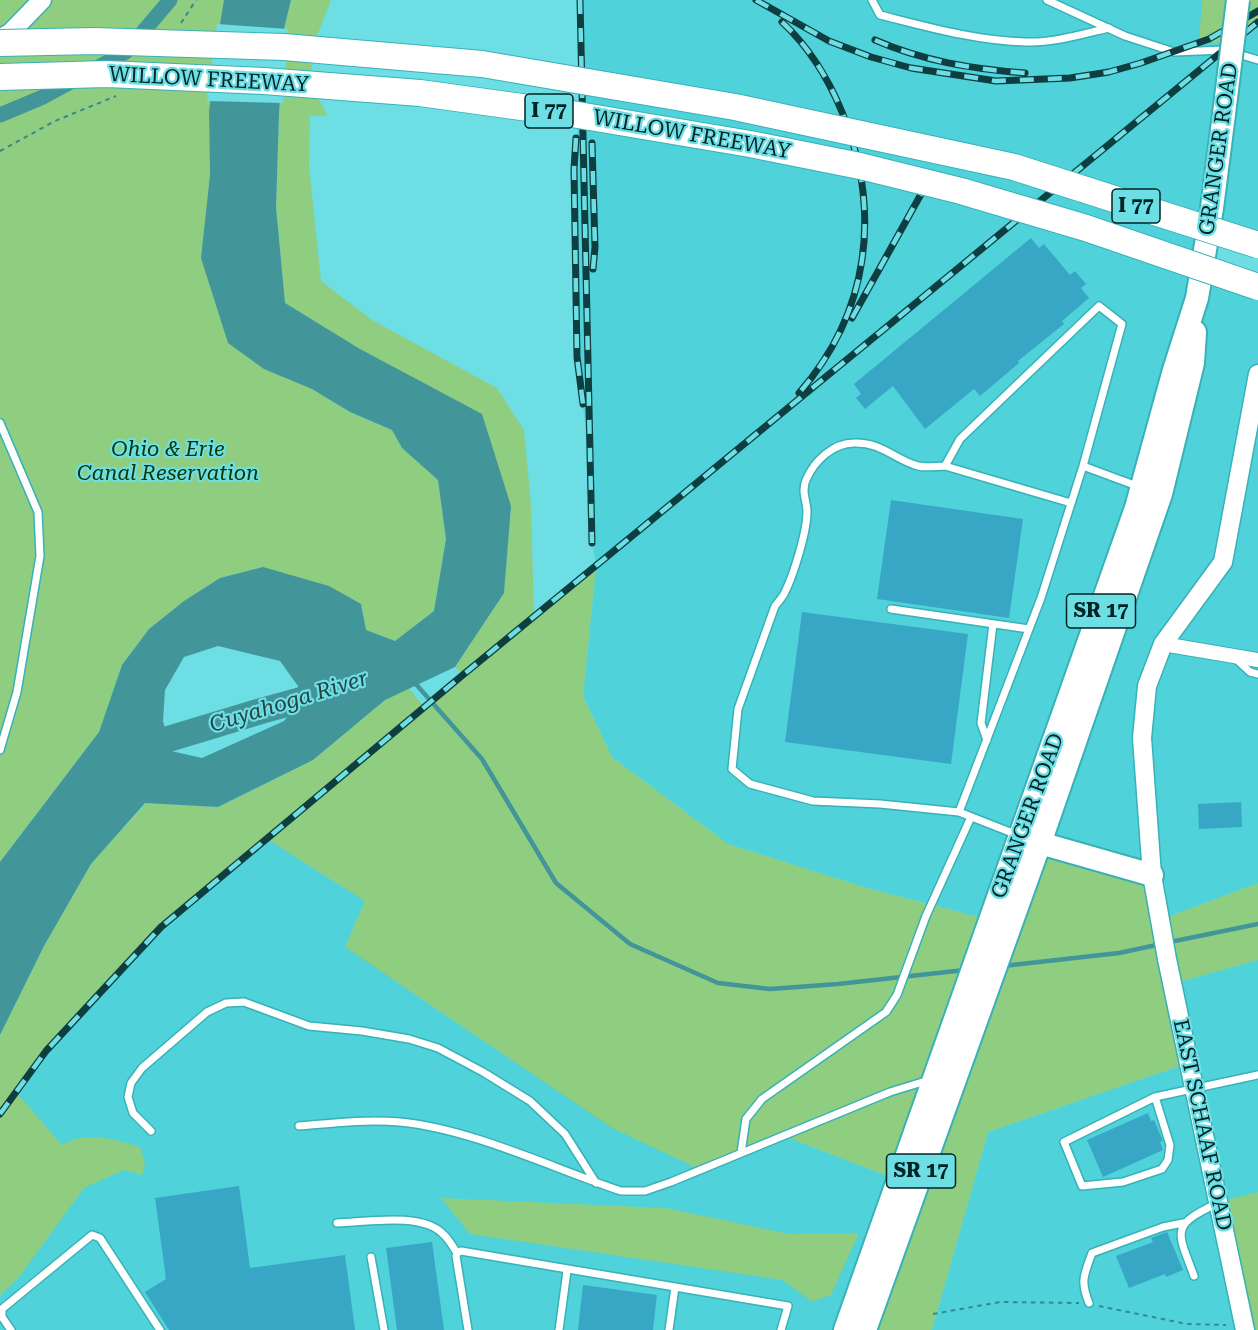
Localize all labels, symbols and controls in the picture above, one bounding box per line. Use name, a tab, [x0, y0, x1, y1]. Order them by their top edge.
street label: GRANGER ROAD	[1194, 61, 1244, 237]
street label: WILLOW FREEWAY	[108, 62, 310, 98]
road number: I 77	[525, 94, 573, 128]
street label: WILLOW FREEWAY	[591, 105, 793, 165]
road number: I 77	[1112, 189, 1160, 223]
park label: Ohio & Erie Canal Reservation	[77, 437, 259, 487]
road number: SR 17	[1066, 594, 1136, 628]
water label: Cuyahoga River	[207, 665, 371, 739]
street label: GRANGER ROAD	[986, 730, 1070, 902]
street label: EAST SCHAAF ROAD	[1167, 1017, 1237, 1233]
road number: SR 17	[886, 1154, 956, 1188]

